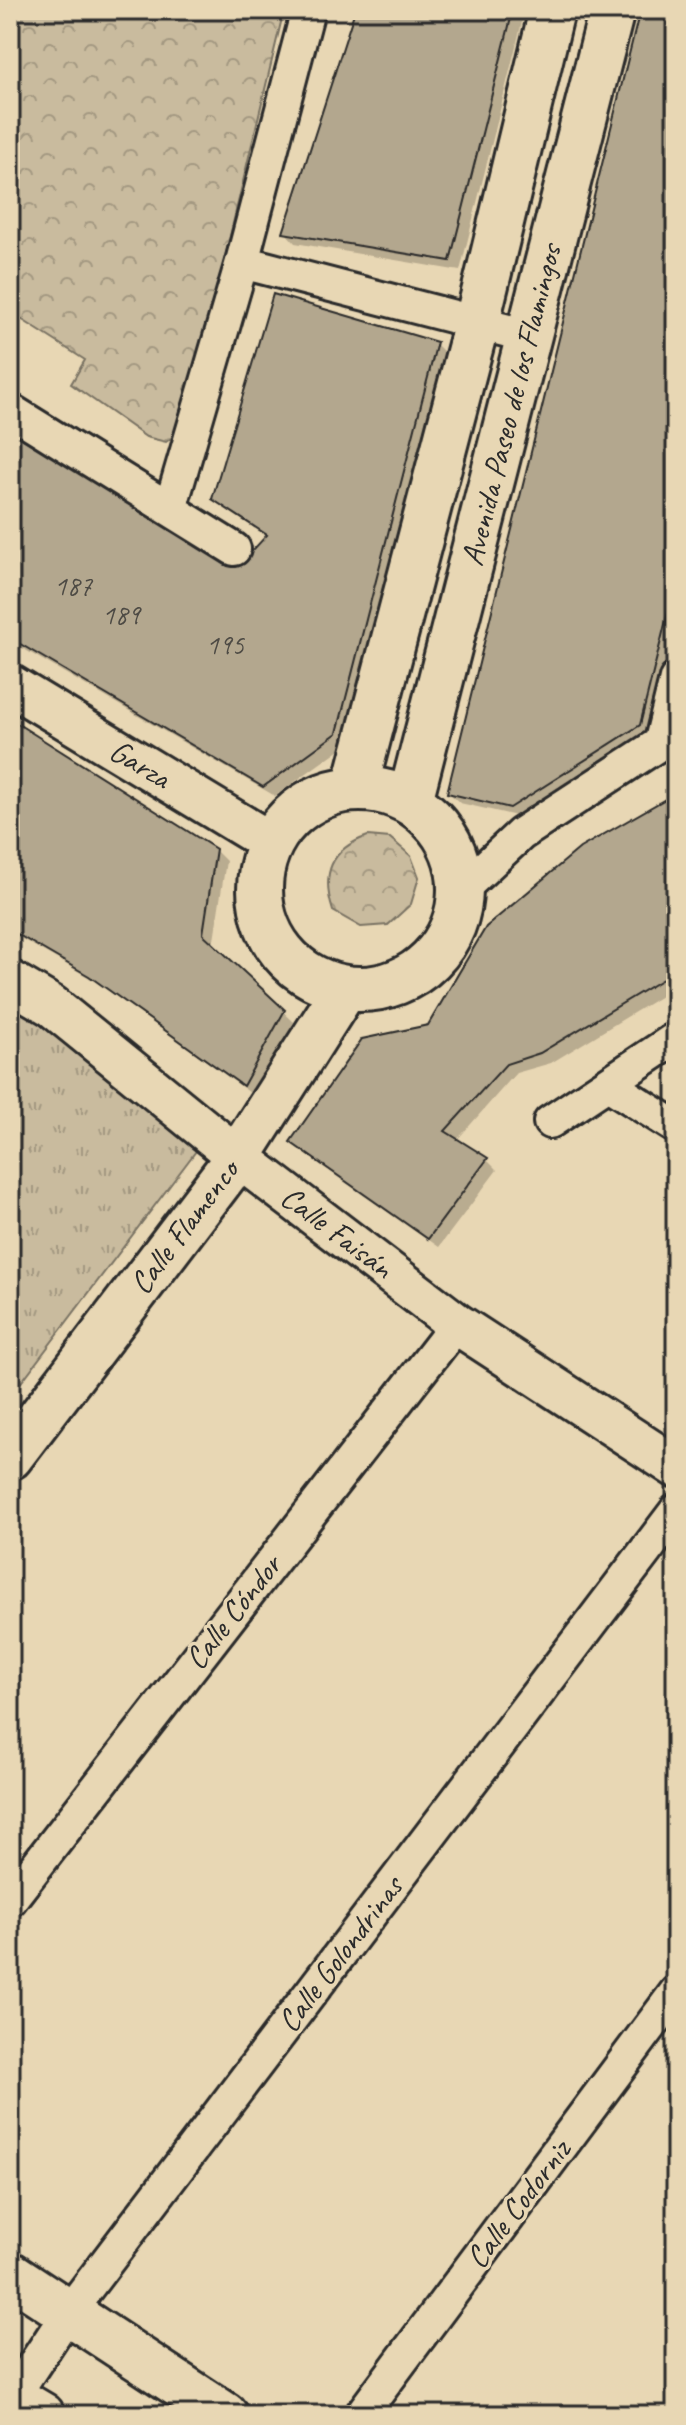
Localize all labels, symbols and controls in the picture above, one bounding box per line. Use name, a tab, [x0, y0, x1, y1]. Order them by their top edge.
street label: Avenida Paseo de los Flamingos	[451, 237, 572, 570]
house number: 187	[54, 568, 93, 603]
house number: 189	[102, 597, 142, 632]
house number: 195	[206, 627, 245, 662]
street label: Garza	[102, 730, 180, 799]
street label: Calle Flamenco	[120, 1149, 250, 1302]
street label: Calle Faisán	[273, 1176, 403, 1289]
street label: Calle Cóndor	[175, 1544, 292, 1678]
street label: Calle Golondrinas	[268, 1866, 413, 2040]
street label: Calle Codorniz	[456, 2130, 581, 2276]

